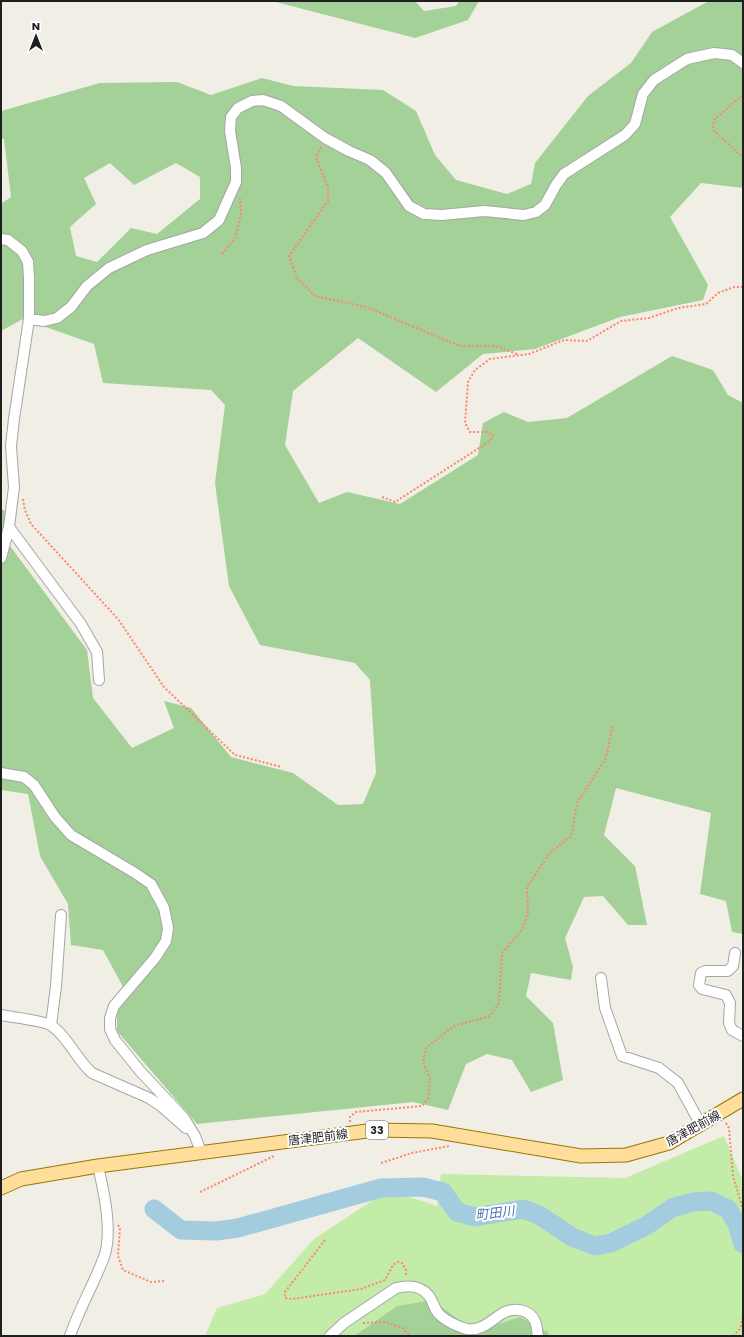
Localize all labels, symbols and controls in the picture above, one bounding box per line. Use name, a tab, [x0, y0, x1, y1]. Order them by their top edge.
north arrow	[16, 16, 56, 56]
text: N	[32, 18, 40, 34]
street label: 唐津肥前線	[663, 1106, 723, 1150]
road number: 33	[366, 1121, 388, 1139]
street label: 唐津肥前線	[287, 1125, 349, 1149]
water label: 町田川	[474, 1201, 517, 1225]

